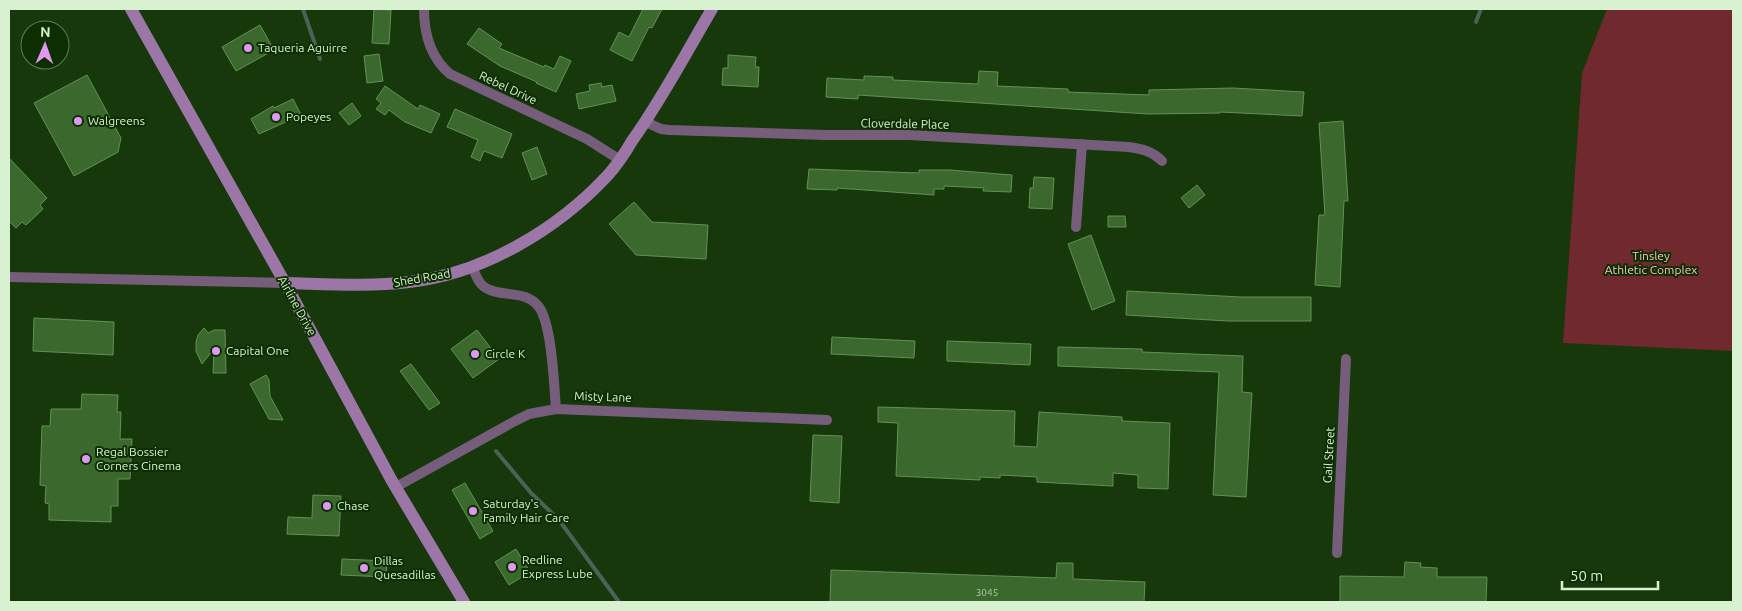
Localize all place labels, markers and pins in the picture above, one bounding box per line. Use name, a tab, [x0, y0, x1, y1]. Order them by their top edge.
place label: Taqueria Aguirre	[258, 41, 347, 54]
marker: Taqueria Aguirre	[242, 42, 254, 54]
place label: Popeyes	[286, 110, 331, 123]
marker: Popeyes	[270, 111, 282, 123]
place label: Walgreens	[88, 114, 145, 127]
marker: Walgreens	[72, 115, 84, 127]
place label: Capital One	[226, 344, 289, 357]
marker: Capital One	[210, 345, 222, 357]
place label: Circle K	[485, 347, 526, 360]
marker: Circle K	[469, 348, 481, 360]
place label: Regal Bossier Corners Cinema	[96, 445, 181, 472]
marker: Regal Bossier Corners Cinema	[80, 453, 92, 465]
place label: Saturday's Family Hair Care	[483, 497, 569, 524]
place label: Chase	[337, 499, 369, 512]
marker: Chase	[321, 500, 333, 512]
marker: Saturday's Family Hair Care	[467, 505, 479, 517]
place label: Redline Express Lube	[522, 553, 593, 580]
place label: Dillas Quesadillas	[374, 554, 436, 581]
marker: Redline Express Lube	[506, 561, 518, 573]
marker: Dillas Quesadillas	[358, 562, 370, 574]

